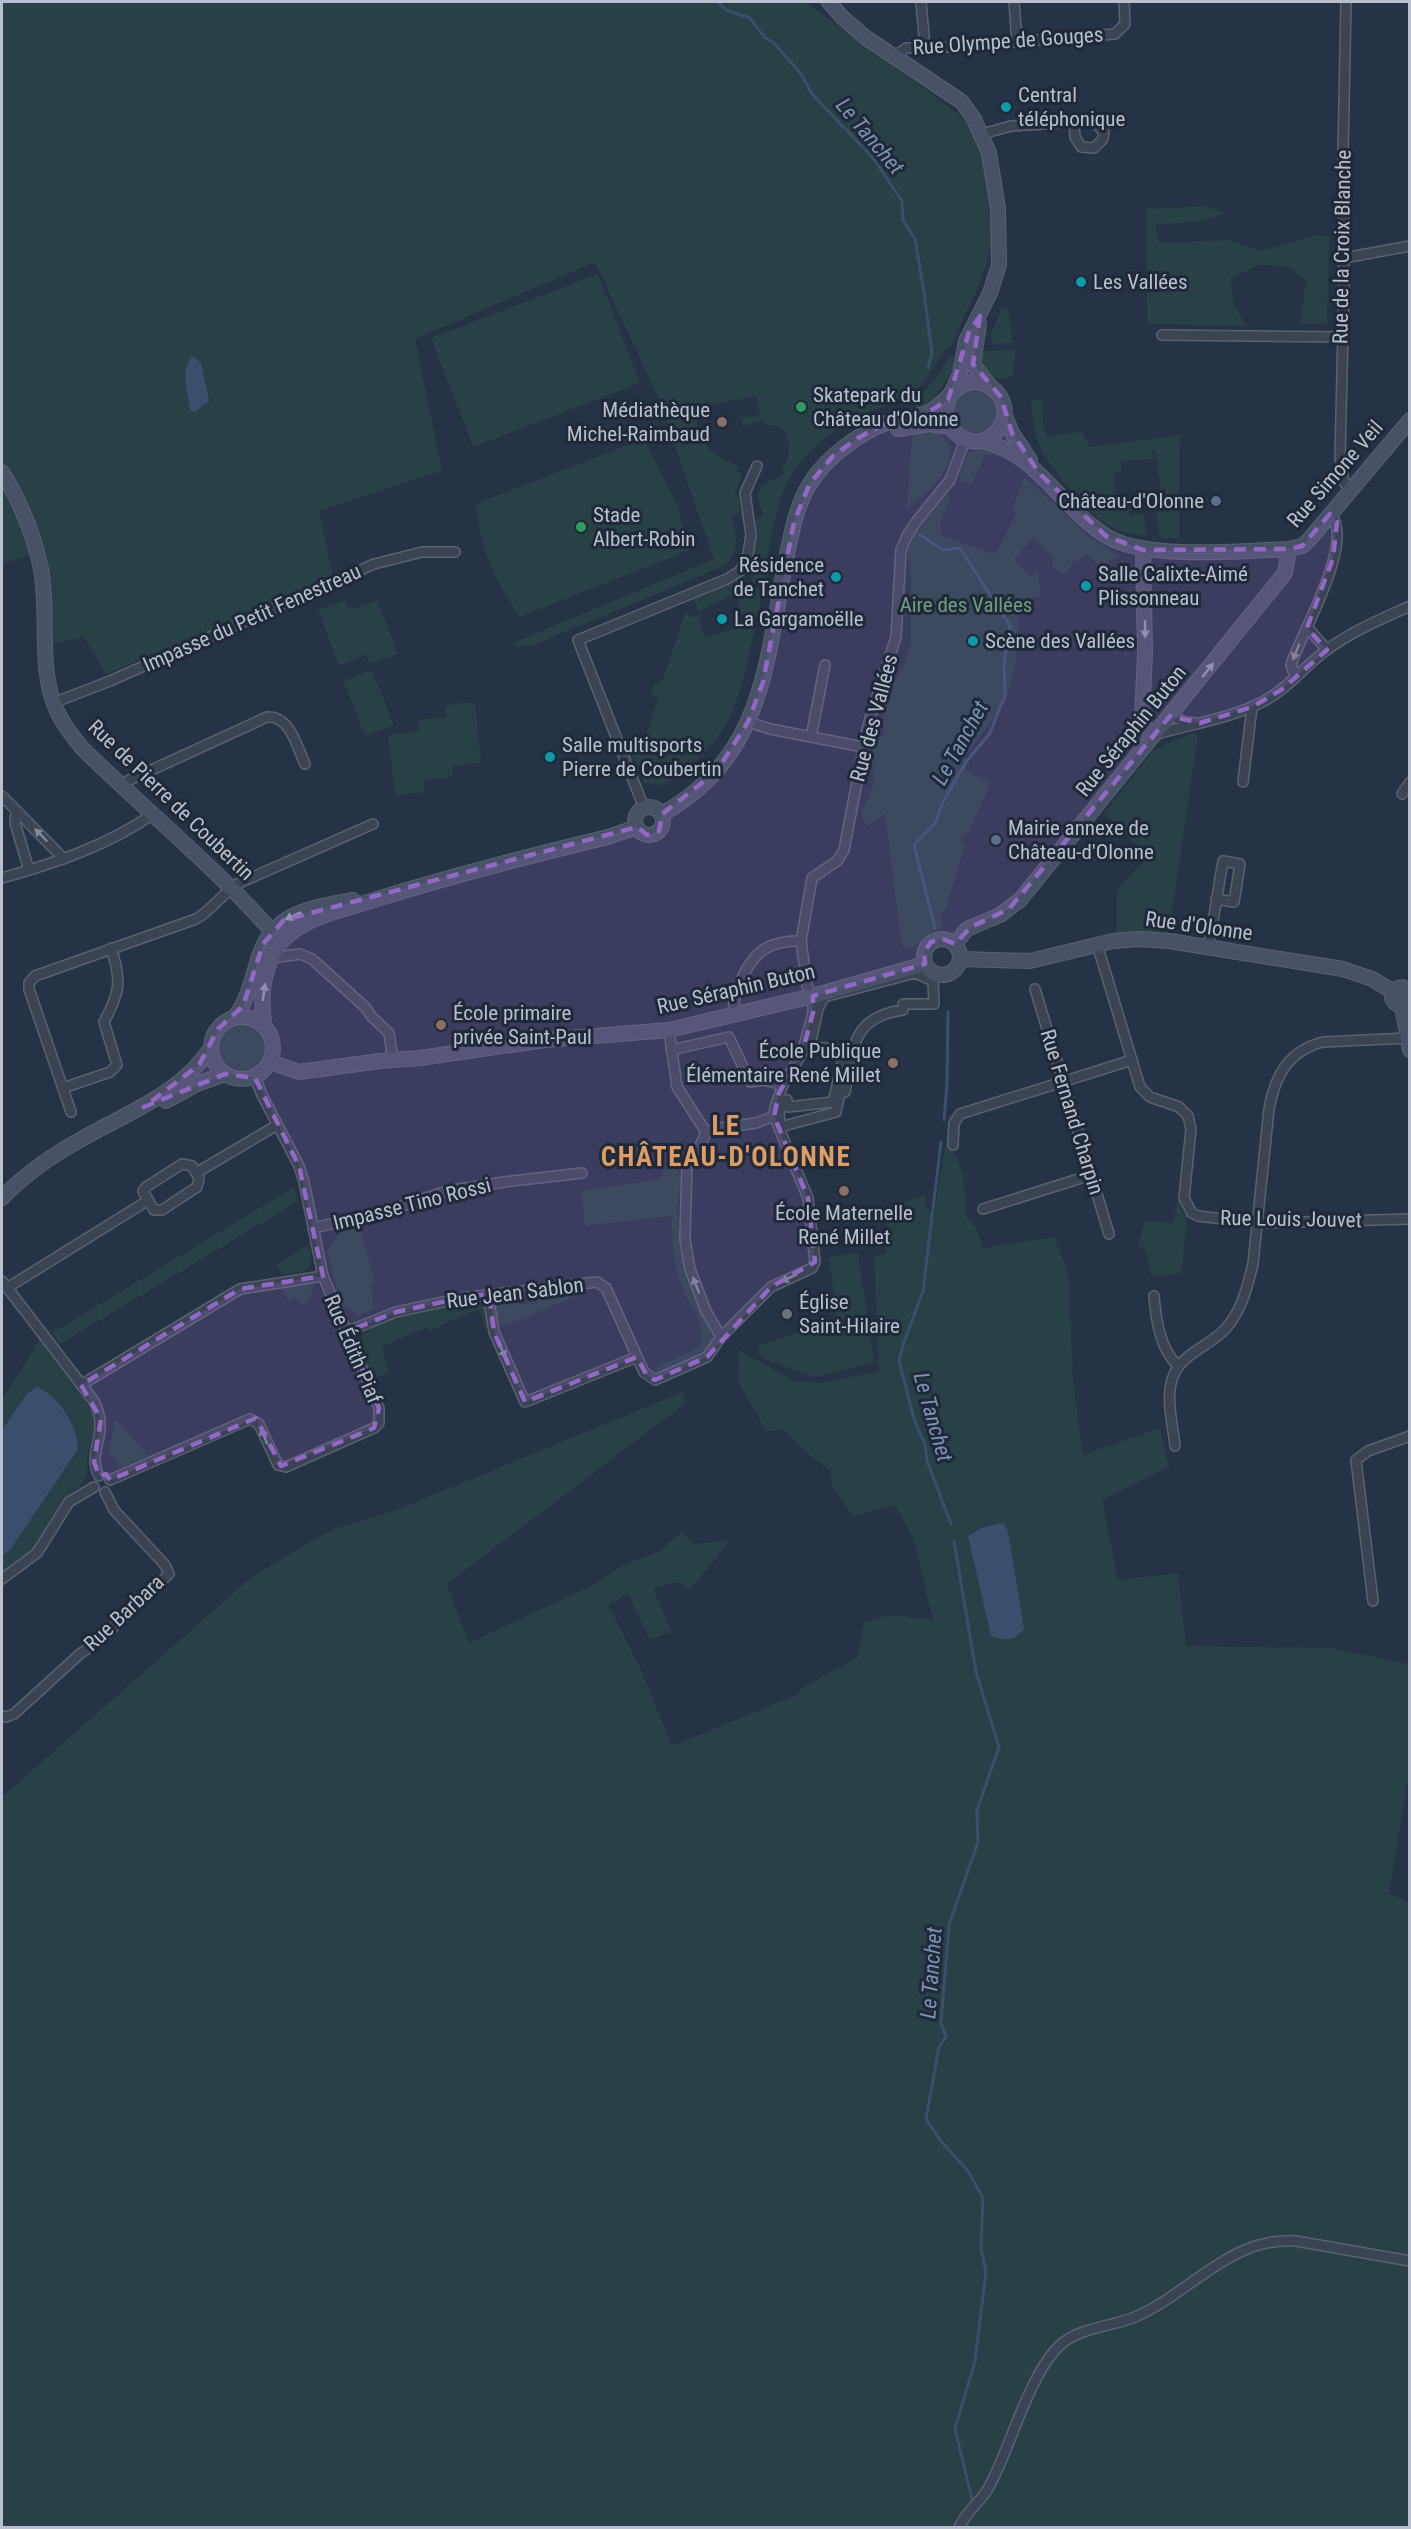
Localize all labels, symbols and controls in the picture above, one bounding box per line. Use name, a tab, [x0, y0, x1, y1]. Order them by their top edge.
street label: Rue Olympe de Gouges	[912, 22, 1104, 60]
place label: Central téléphonique	[1018, 83, 1125, 131]
water label: Le Tanchet	[831, 93, 909, 180]
marker: Central téléphonique	[999, 100, 1013, 114]
street label: Rue de la Croix Blanche	[1328, 149, 1356, 344]
place label: Les Vallées	[1093, 270, 1188, 294]
marker: Les Vallées	[1074, 275, 1088, 289]
place label: Skatepark du Château d'Olonne	[813, 383, 959, 431]
place label: Médiathèque Michel-Raimbaud	[567, 398, 710, 446]
marker: Skatepark du Château d'Olonne	[794, 400, 808, 414]
marker: Médiathèque Michel-Raimbaud	[715, 415, 729, 429]
street label: Rue Simone Veil	[1282, 416, 1388, 532]
place label: Château-d'Olonne	[1058, 489, 1204, 513]
marker: Château-d'Olonne	[1209, 494, 1223, 508]
place label: Stade Albert-Robin	[593, 503, 696, 551]
marker: Stade Albert-Robin	[574, 520, 588, 534]
place label: Résidence de Tanchet	[733, 553, 824, 601]
street label: Impasse du Petit Fenestreau	[139, 559, 365, 677]
place label: Salle Calixte-Aimé Plissonneau	[1098, 562, 1248, 610]
marker: Résidence de Tanchet	[829, 570, 843, 584]
marker: Salle Calixte-Aimé Plissonneau	[1079, 579, 1093, 593]
park label: Aire des Vallées	[900, 593, 1032, 617]
place label: La Gargamoëlle	[734, 607, 864, 631]
marker: La Gargamoëlle	[715, 612, 729, 626]
one-way arrow	[1140, 620, 1149, 639]
place label: Scène des Vallées	[985, 629, 1135, 653]
marker: Scène des Vallées	[966, 634, 980, 648]
one-way arrow	[1291, 643, 1301, 661]
street label: Rue des Vallées	[845, 652, 903, 784]
street label: Rue Séraphin Buton	[1071, 661, 1191, 801]
one-way arrow	[1201, 662, 1214, 678]
water label: Le Tanchet	[927, 696, 993, 789]
street label: Rue de Pierre de Coubertin	[83, 715, 259, 885]
place label: Salle multisports Pierre de Coubertin	[562, 733, 722, 781]
marker: Salle multisports Pierre de Coubertin	[543, 750, 557, 764]
place label: Mairie annexe de Château-d'Olonne	[1008, 816, 1154, 864]
one-way arrow	[34, 827, 48, 842]
marker: Mairie annexe de Château-d'Olonne	[989, 833, 1003, 847]
street label: Rue d'Olonne	[1144, 907, 1254, 945]
one-way arrow	[283, 911, 301, 921]
street label: Rue Séraphin Buton	[655, 959, 817, 1019]
one-way arrow	[259, 982, 268, 1001]
place label: École primaire privée Saint-Paul	[453, 1001, 592, 1049]
marker: École primaire privée Saint-Paul	[434, 1018, 448, 1032]
street label: Rue Fernand Charpin	[1035, 1026, 1109, 1198]
place label: École Publique Élémentaire René Millet	[686, 1039, 881, 1087]
marker: École Publique Élémentaire René Millet	[886, 1056, 900, 1070]
district label: LE CHÂTEAU-D'OLONNE	[601, 1110, 851, 1173]
street label: Impasse Tino Rossi	[331, 1173, 493, 1235]
marker: École Maternelle René Millet	[837, 1184, 851, 1198]
place label: École Maternelle René Millet	[775, 1201, 913, 1249]
street label: Rue Louis Jouvet	[1220, 1206, 1362, 1232]
street label: Rue Jean Sablon	[445, 1273, 585, 1313]
one-way arrow	[780, 1273, 798, 1283]
one-way arrow	[691, 1276, 700, 1294]
place label: Église Saint-Hilaire	[799, 1290, 900, 1338]
street label: Rue Édith Piaf	[319, 1291, 387, 1407]
marker: Église Saint-Hilaire	[780, 1307, 794, 1321]
one-way arrow	[498, 1341, 507, 1358]
water label: Le Tanchet	[908, 1369, 958, 1465]
one-way arrow	[259, 1427, 268, 1445]
street label: Rue Barbara	[79, 1570, 169, 1656]
water label: Le Tanchet	[915, 1926, 947, 2020]

